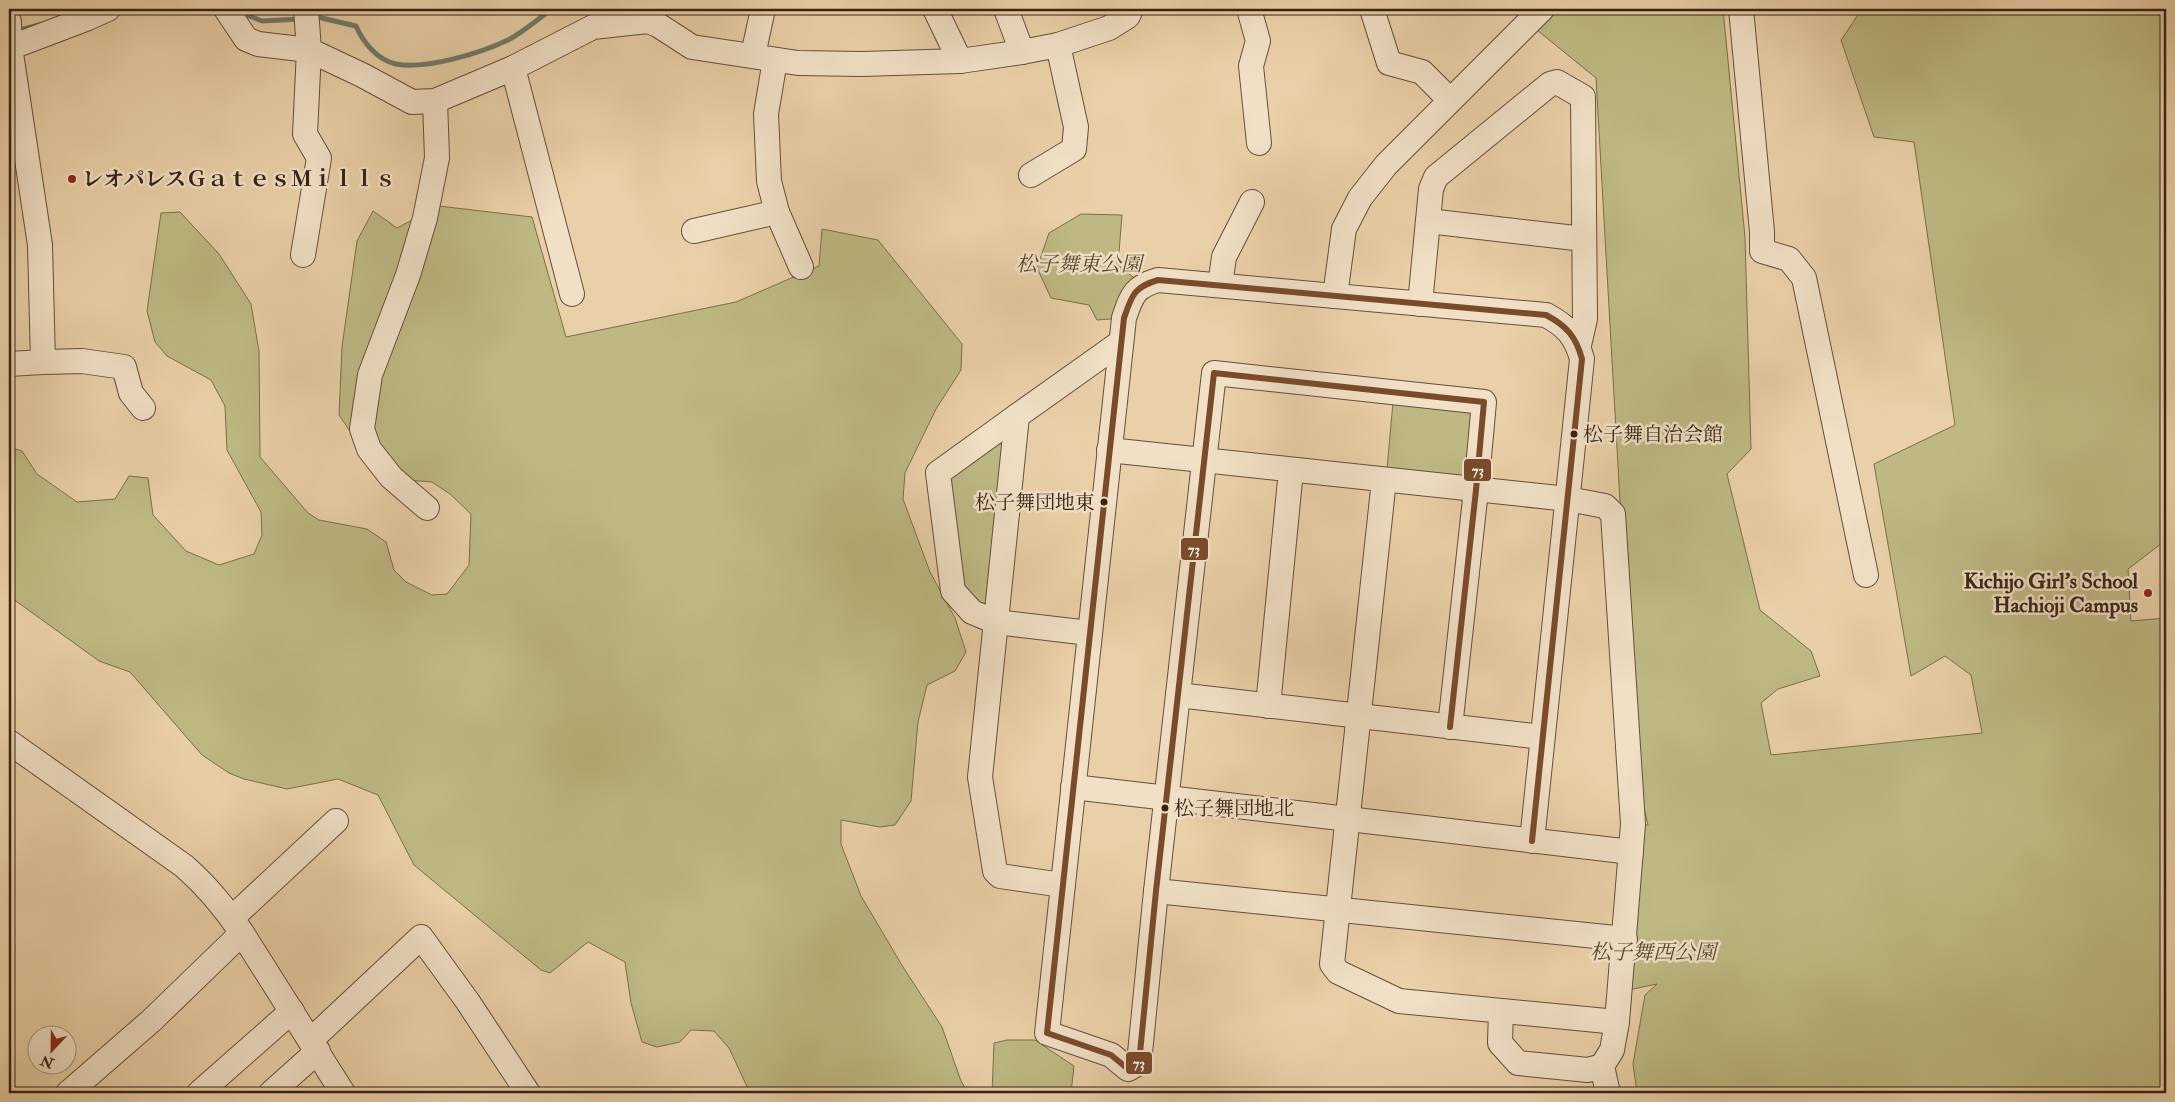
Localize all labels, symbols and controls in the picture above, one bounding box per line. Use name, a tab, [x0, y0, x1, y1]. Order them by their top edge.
place label: レオパレスＧａｔｅｓＭｉｌｌｓ	[82, 166, 396, 193]
marker: レオパレスＧａｔｅｓＭｉｌｌｓ	[66, 173, 78, 185]
park label: 松子舞東公園	[1016, 251, 1145, 278]
place label: 松子舞自治会館	[1583, 422, 1723, 447]
marker: 松子舞自治会館	[1569, 429, 1579, 439]
line badge: 73	[1463, 458, 1492, 482]
text: 73	[1472, 462, 1484, 479]
place label: 松子舞団地東	[975, 490, 1095, 515]
marker: 松子舞団地東	[1099, 497, 1109, 507]
line badge: 73	[1180, 537, 1209, 561]
text: 73	[1188, 541, 1200, 558]
place label: Kichijo Girl's School Hachioji Campus	[1964, 568, 2139, 619]
marker: Kichijo Girl's School Hachioji Campus	[2142, 587, 2154, 599]
place label: 松子舞団地北	[1174, 796, 1294, 821]
marker: 松子舞団地北	[1160, 803, 1170, 813]
park label: 松子舞西公園	[1590, 939, 1719, 966]
north arrow	[28, 1024, 78, 1074]
text: N	[38, 1051, 57, 1072]
line badge: 73	[1125, 1051, 1153, 1075]
text: 73	[1133, 1055, 1145, 1072]

